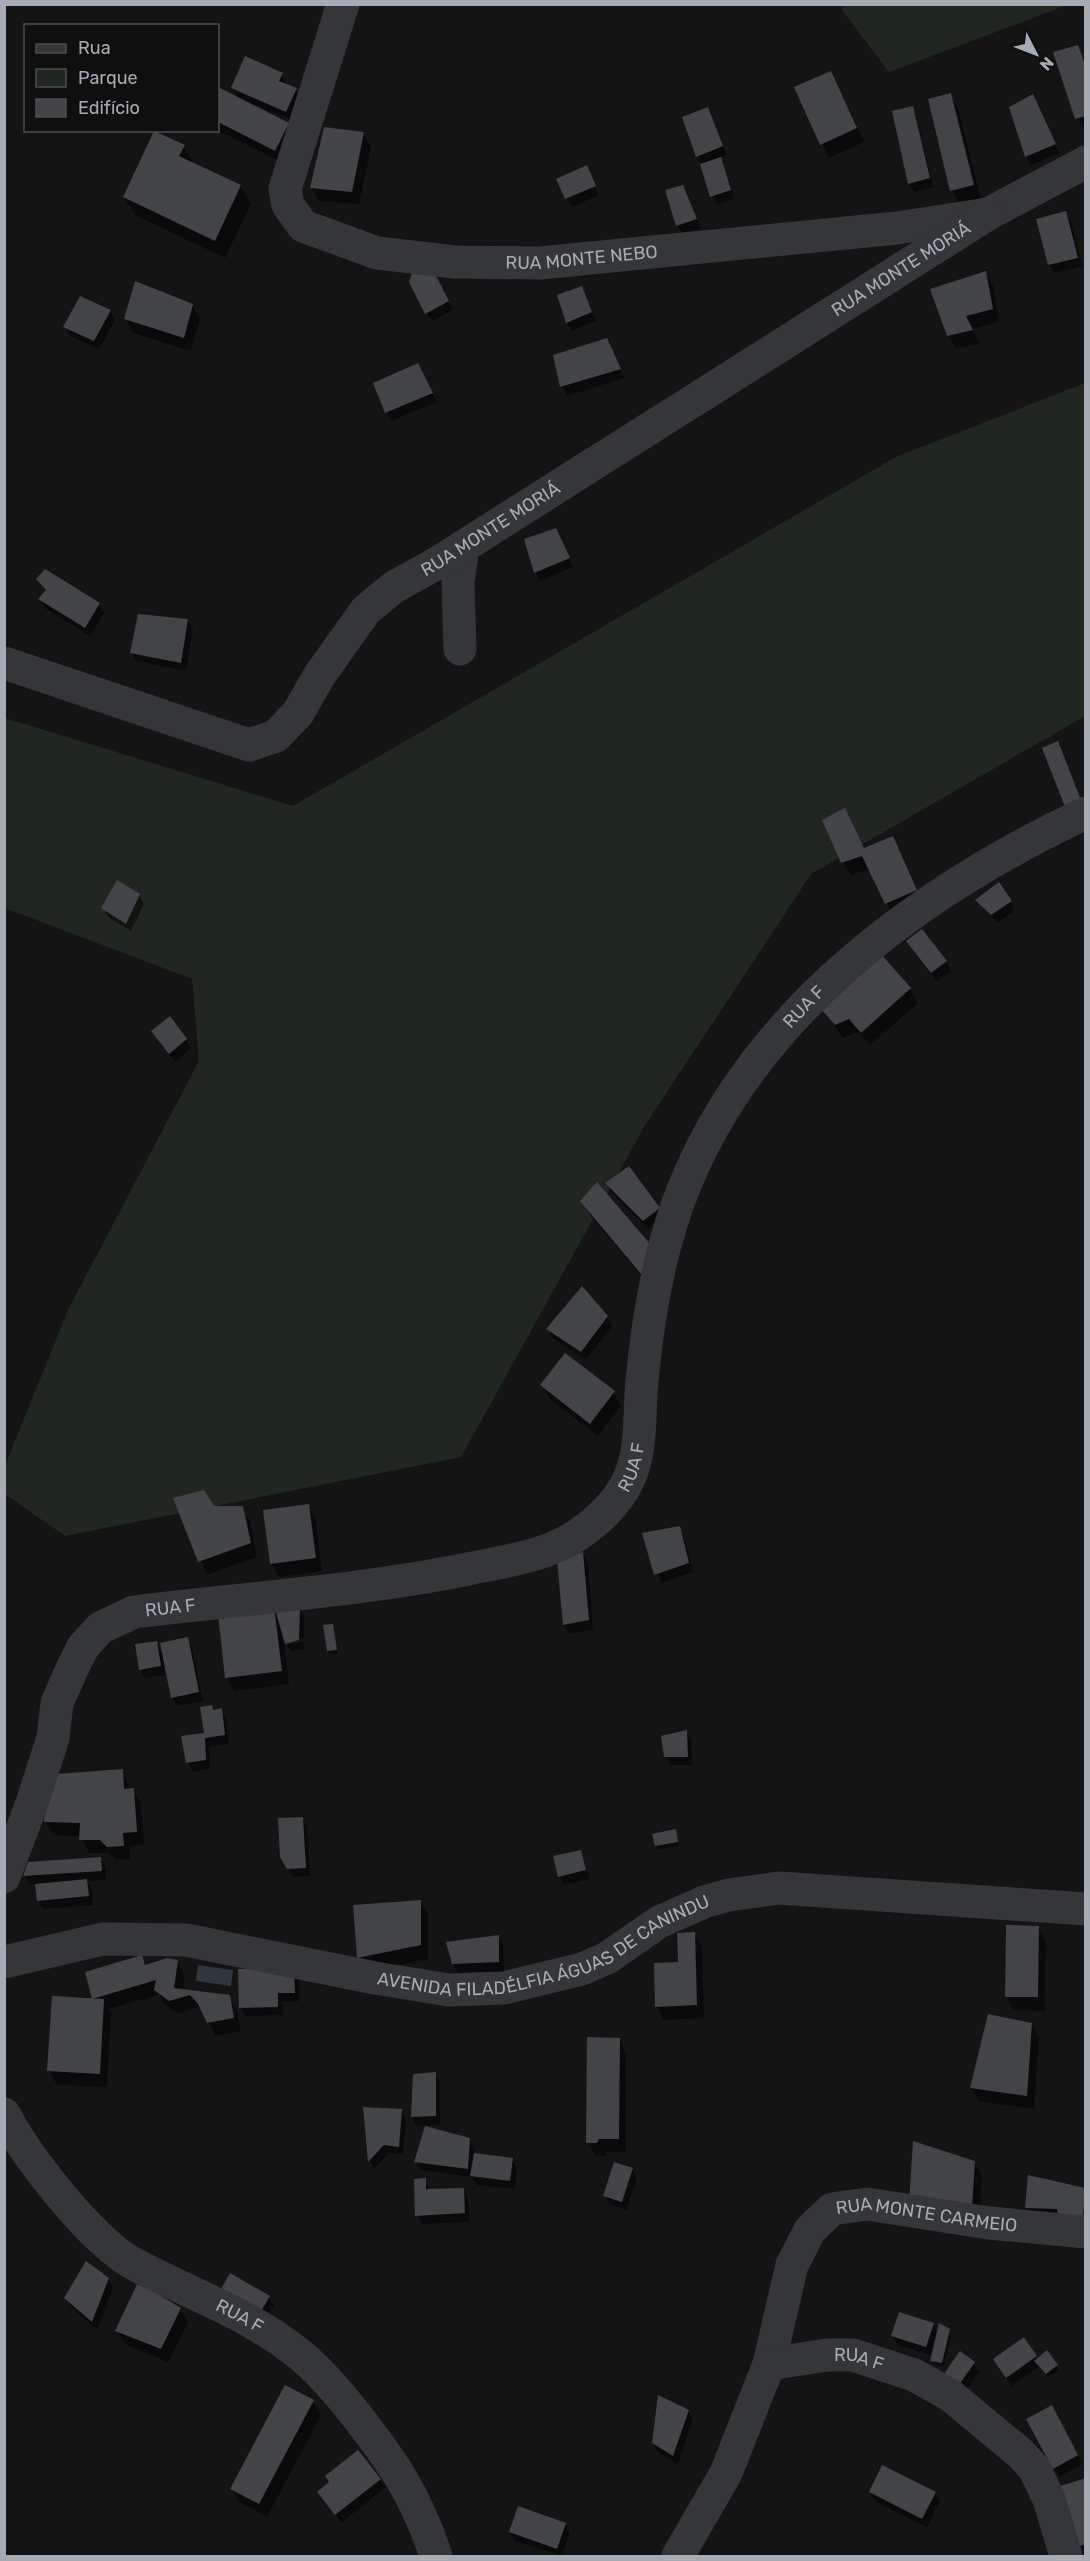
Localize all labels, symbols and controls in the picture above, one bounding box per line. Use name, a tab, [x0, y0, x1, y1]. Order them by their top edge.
legend	[24, 24, 219, 132]
north arrow	[1006, 24, 1066, 84]
text: Rua	[78, 37, 111, 59]
text: N	[1036, 53, 1058, 74]
text: Parque	[78, 67, 138, 89]
text: Edifício	[78, 97, 140, 119]
street label: RUA MONTE MORIÁ	[827, 217, 975, 321]
street label: RUA MONTE NEBO	[505, 241, 659, 274]
street label: RUA MONTE MORIÁ	[417, 477, 564, 581]
street label: RUA F	[778, 981, 829, 1033]
street label: RUA F	[613, 1441, 649, 1496]
street label: RUA F	[144, 1594, 197, 1622]
street label: AVENIDA FILADÉLFIA ÁGUAS DE CANINDU	[376, 1890, 713, 2001]
street label: RUA MONTE CARMEIO	[834, 2192, 1018, 2237]
street label: RUA F	[212, 2294, 267, 2338]
street label: RUA F	[834, 2344, 886, 2375]

